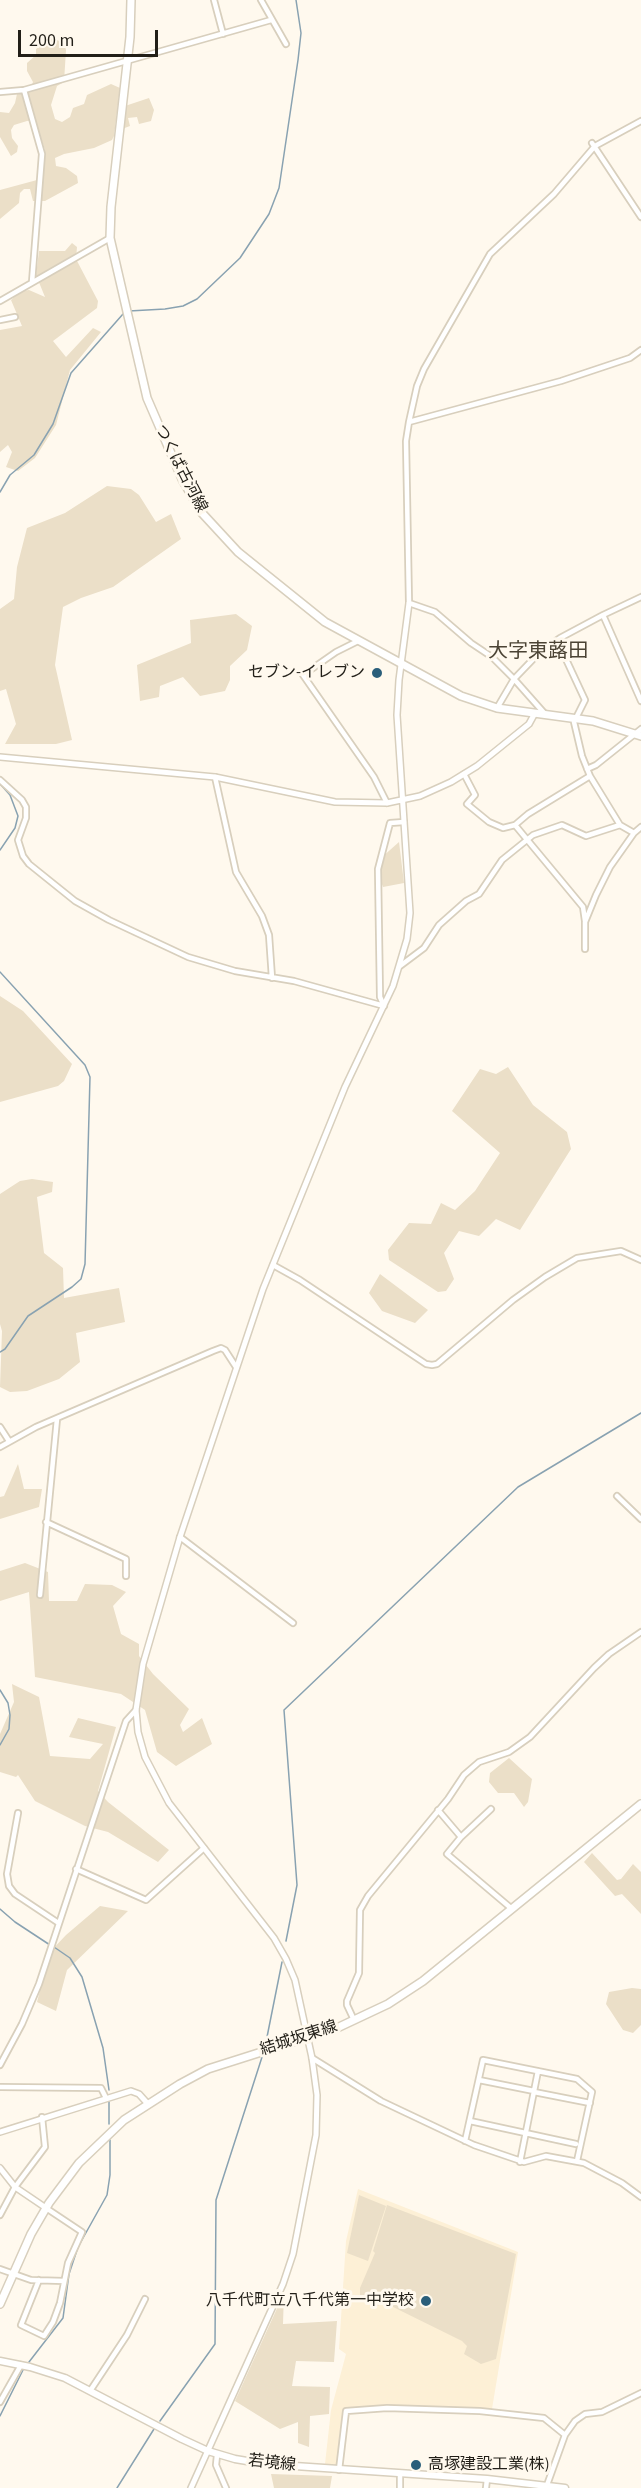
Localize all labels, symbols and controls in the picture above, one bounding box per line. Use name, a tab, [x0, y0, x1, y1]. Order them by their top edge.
scale bar	[21, 18, 160, 56]
text: 200 m	[29, 28, 74, 53]
street label: つくば古河線	[150, 422, 210, 516]
district label: 大字東蕗田	[488, 641, 588, 665]
place label: セブン-イレブン	[248, 663, 365, 683]
marker: セブン-イレブン	[370, 666, 384, 680]
street label: 結城坂東線	[258, 2018, 340, 2060]
place label: 八千代町立八千代第一中学校	[206, 2291, 414, 2311]
marker: 八千代町立八千代第一中学校	[419, 2294, 433, 2308]
street label: 若境線	[247, 2452, 297, 2476]
place label: 高塚建設工業(株)	[428, 2455, 550, 2475]
marker: 高塚建設工業(株)	[409, 2458, 423, 2472]

